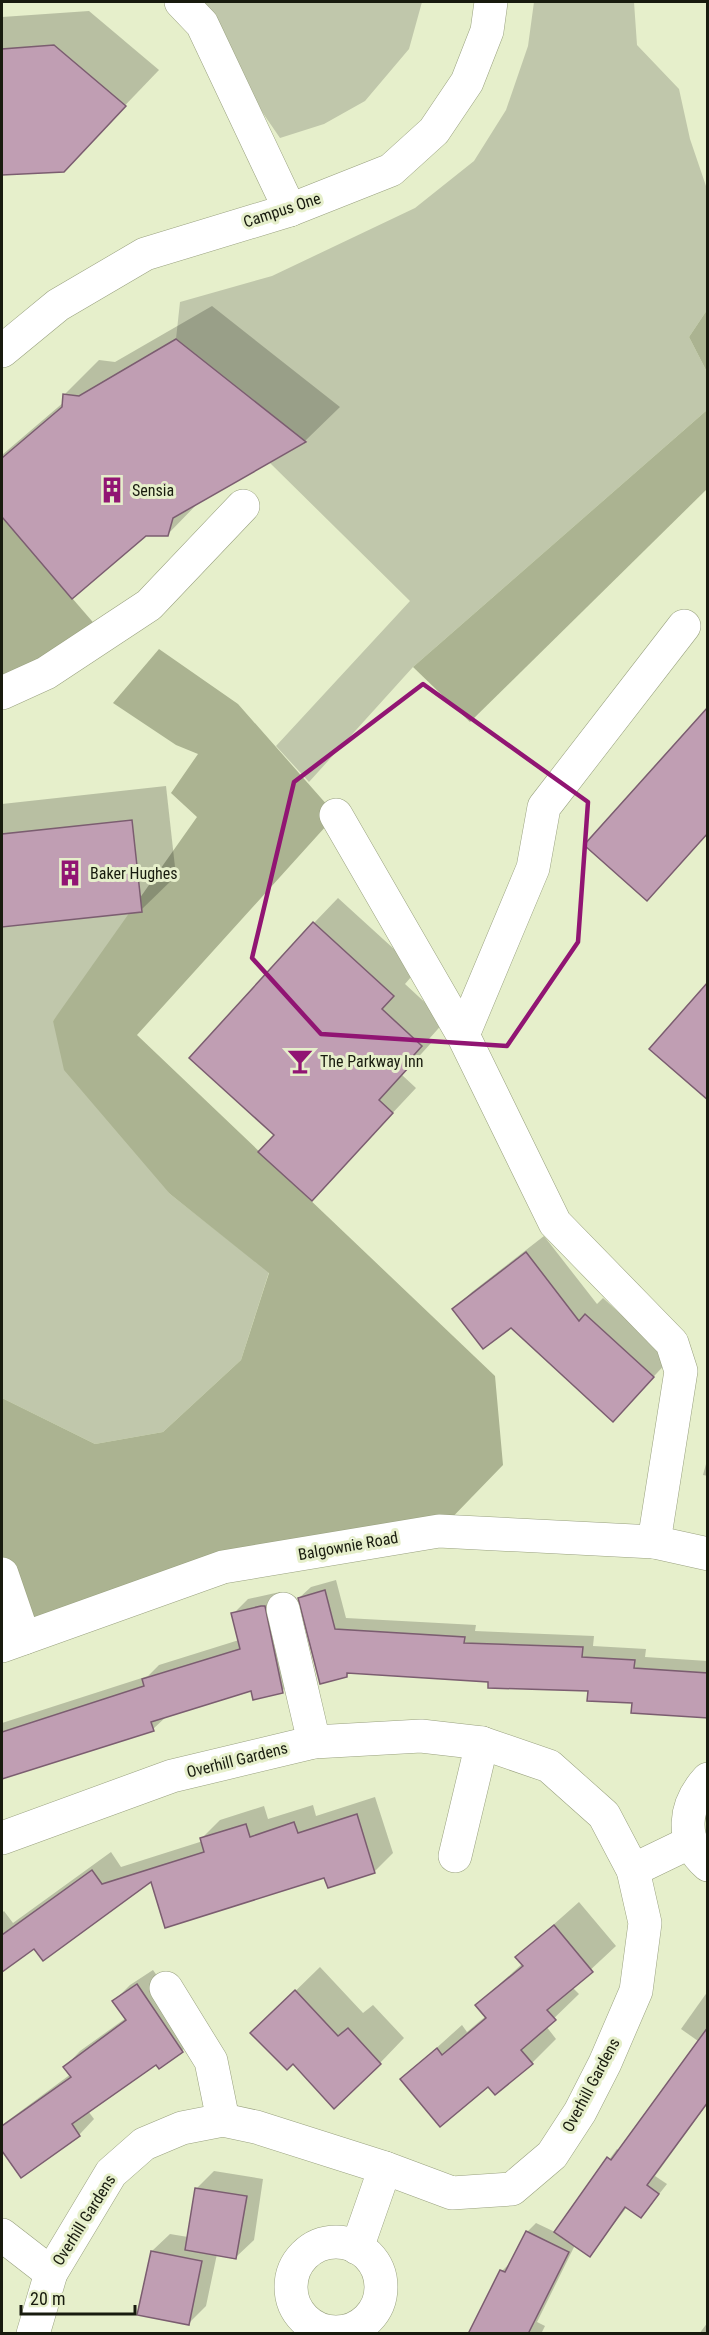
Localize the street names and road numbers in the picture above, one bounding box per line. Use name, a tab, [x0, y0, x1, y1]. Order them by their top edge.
street label: Campus One	[241, 189, 323, 231]
street label: Balgownie Road	[297, 1528, 399, 1564]
street label: Overhill Gardens	[184, 1738, 290, 1782]
street label: Overhill Gardens	[558, 2035, 624, 2135]
street label: Overhill Gardens	[49, 2171, 119, 2269]

